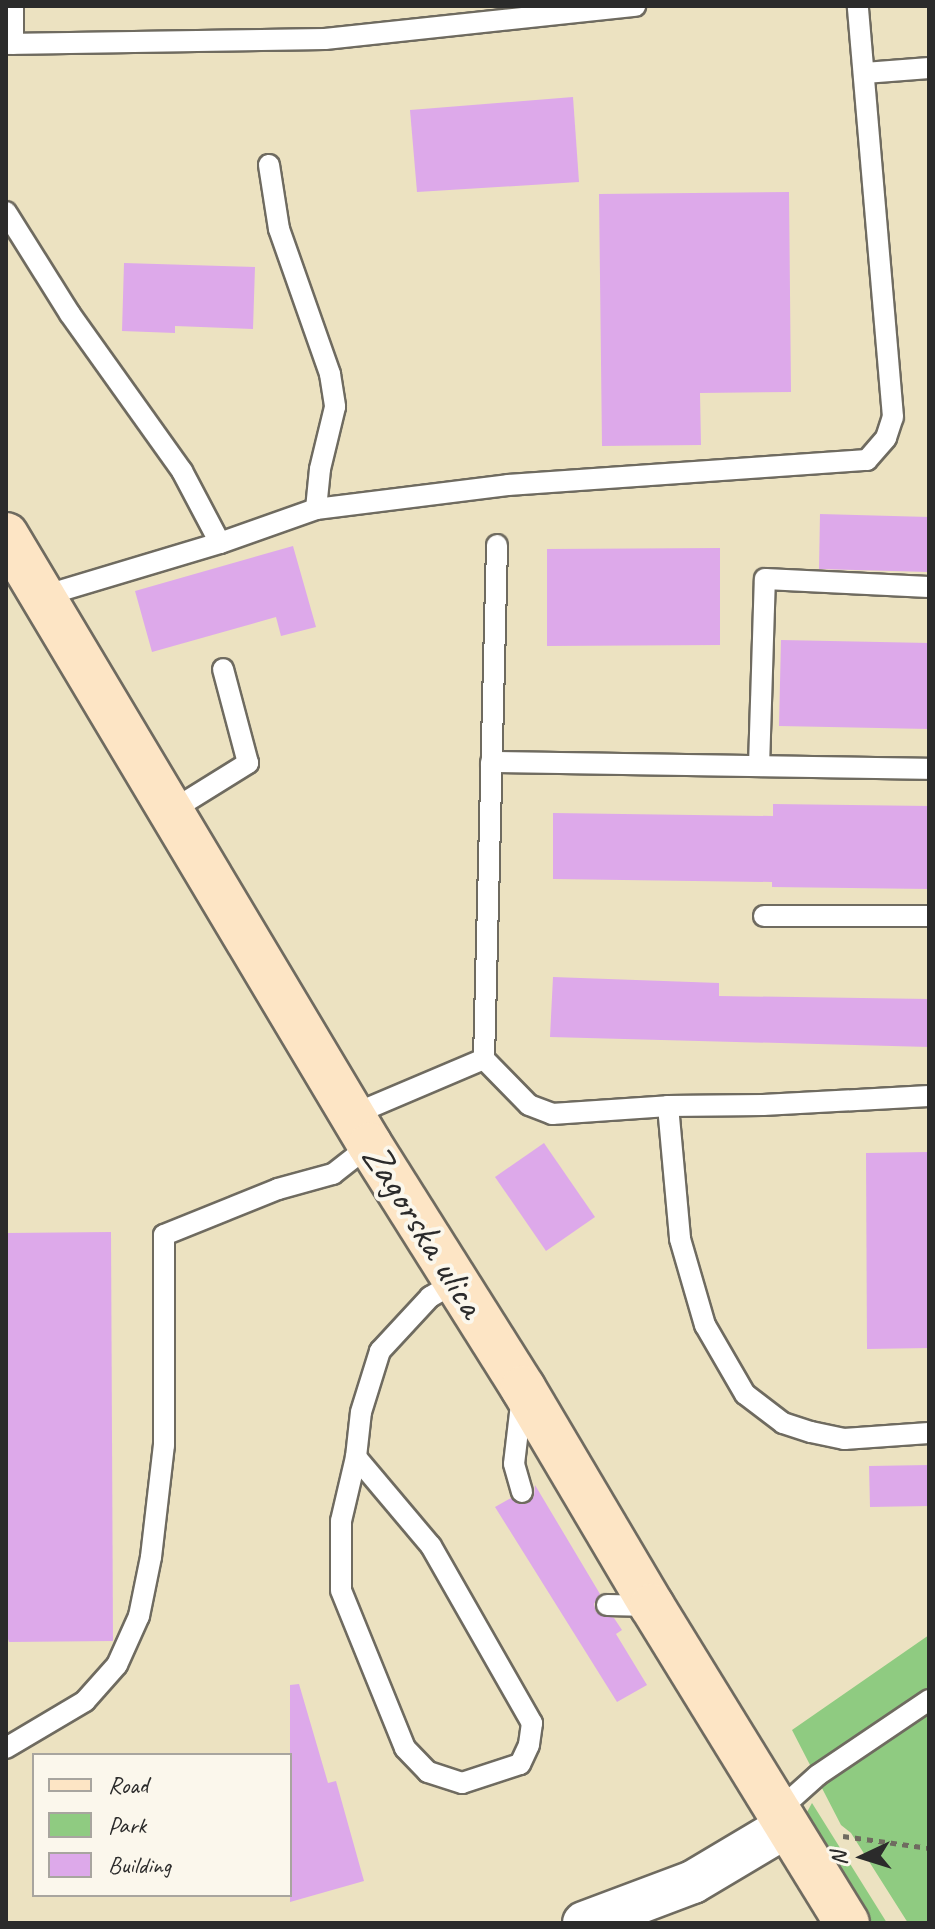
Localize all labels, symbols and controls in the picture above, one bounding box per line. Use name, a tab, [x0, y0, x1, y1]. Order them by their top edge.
street label: Zagorska ulica	[352, 1135, 496, 1325]
legend	[32, 1753, 292, 1897]
text: Road	[108, 1770, 148, 1800]
text: Park	[108, 1810, 146, 1840]
north arrow	[823, 1817, 903, 1897]
text: Building	[108, 1850, 171, 1880]
text: N	[825, 1851, 853, 1866]

